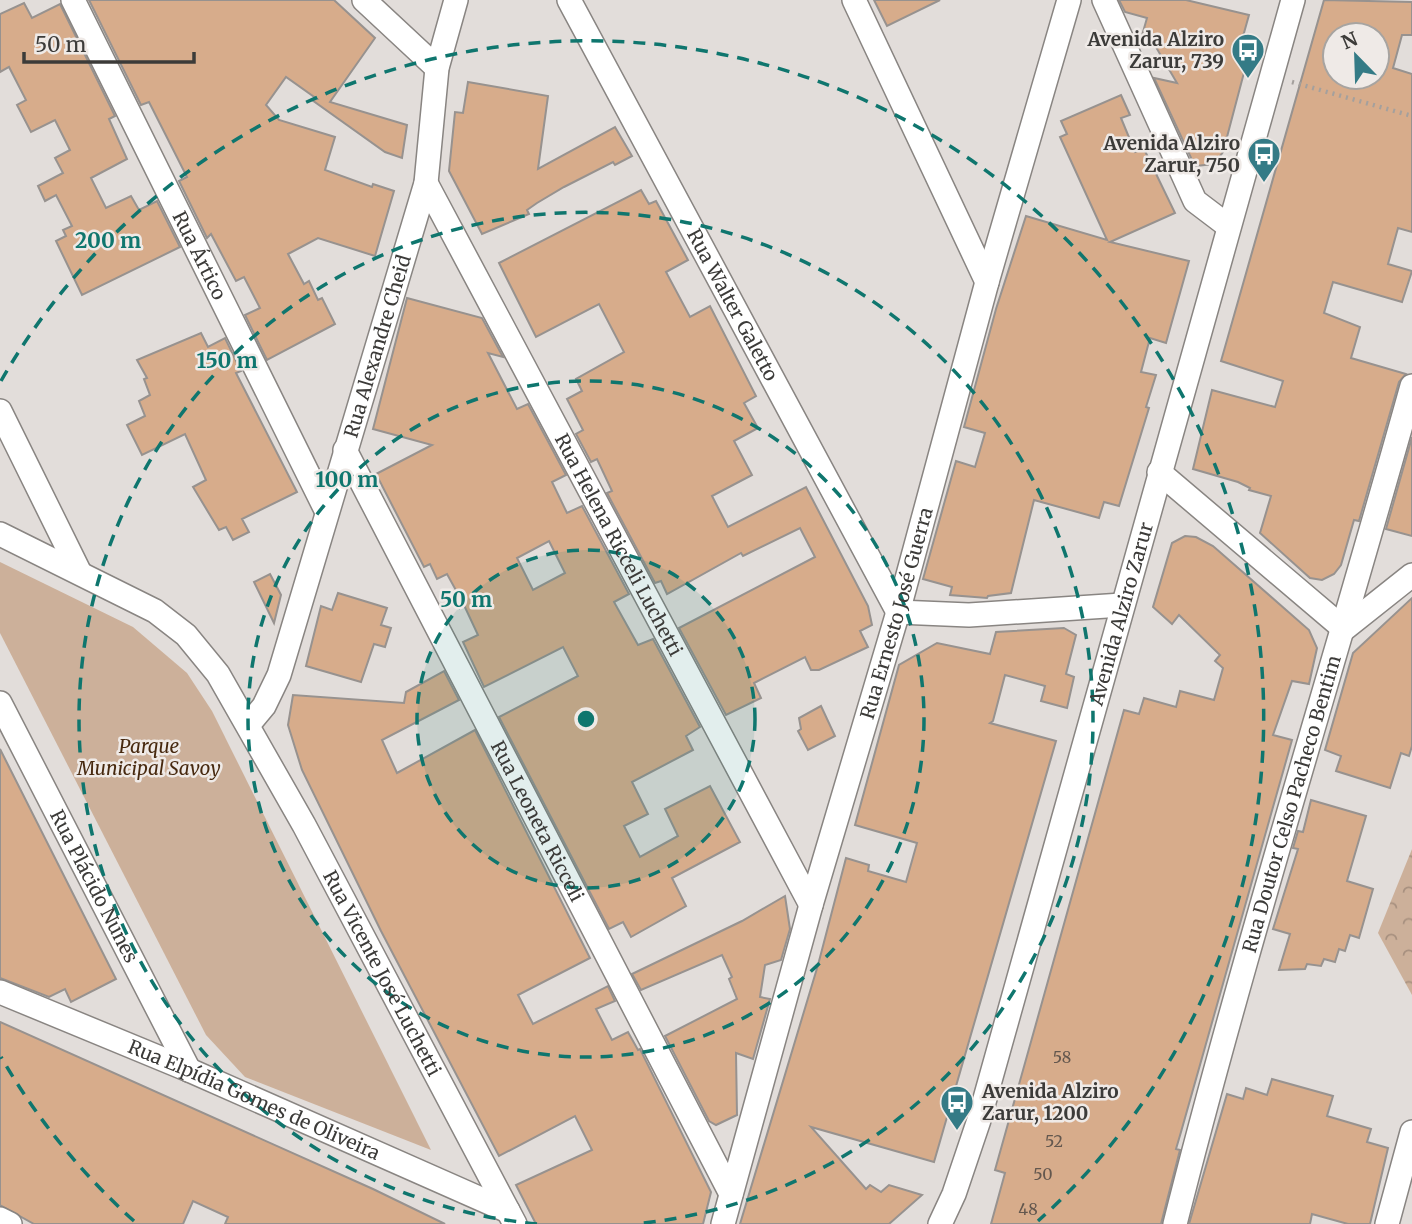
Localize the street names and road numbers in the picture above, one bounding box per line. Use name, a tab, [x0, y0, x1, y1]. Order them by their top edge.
street label: Rua Ártico	[168, 207, 232, 304]
street label: Rua Walter Galetto	[682, 225, 783, 385]
street label: Rua Alexandre Cheid	[339, 252, 416, 441]
street label: Rua Helena Ricceli Luchetti	[550, 429, 688, 660]
street label: Rua Ernesto José Guerra	[855, 505, 938, 722]
street label: Avenida Alziro Zarur	[1084, 519, 1158, 709]
street label: Rua Doutor Celso Pacheco Bentim	[1237, 652, 1346, 955]
street label: Rua Leoneta Ricceli	[486, 737, 589, 906]
street label: Rua Plácido Nunes	[45, 806, 144, 967]
street label: Rua Vicente José Luchetti	[318, 866, 447, 1080]
street label: Rua Elpídia Gomes de Oliveira	[125, 1034, 384, 1165]

